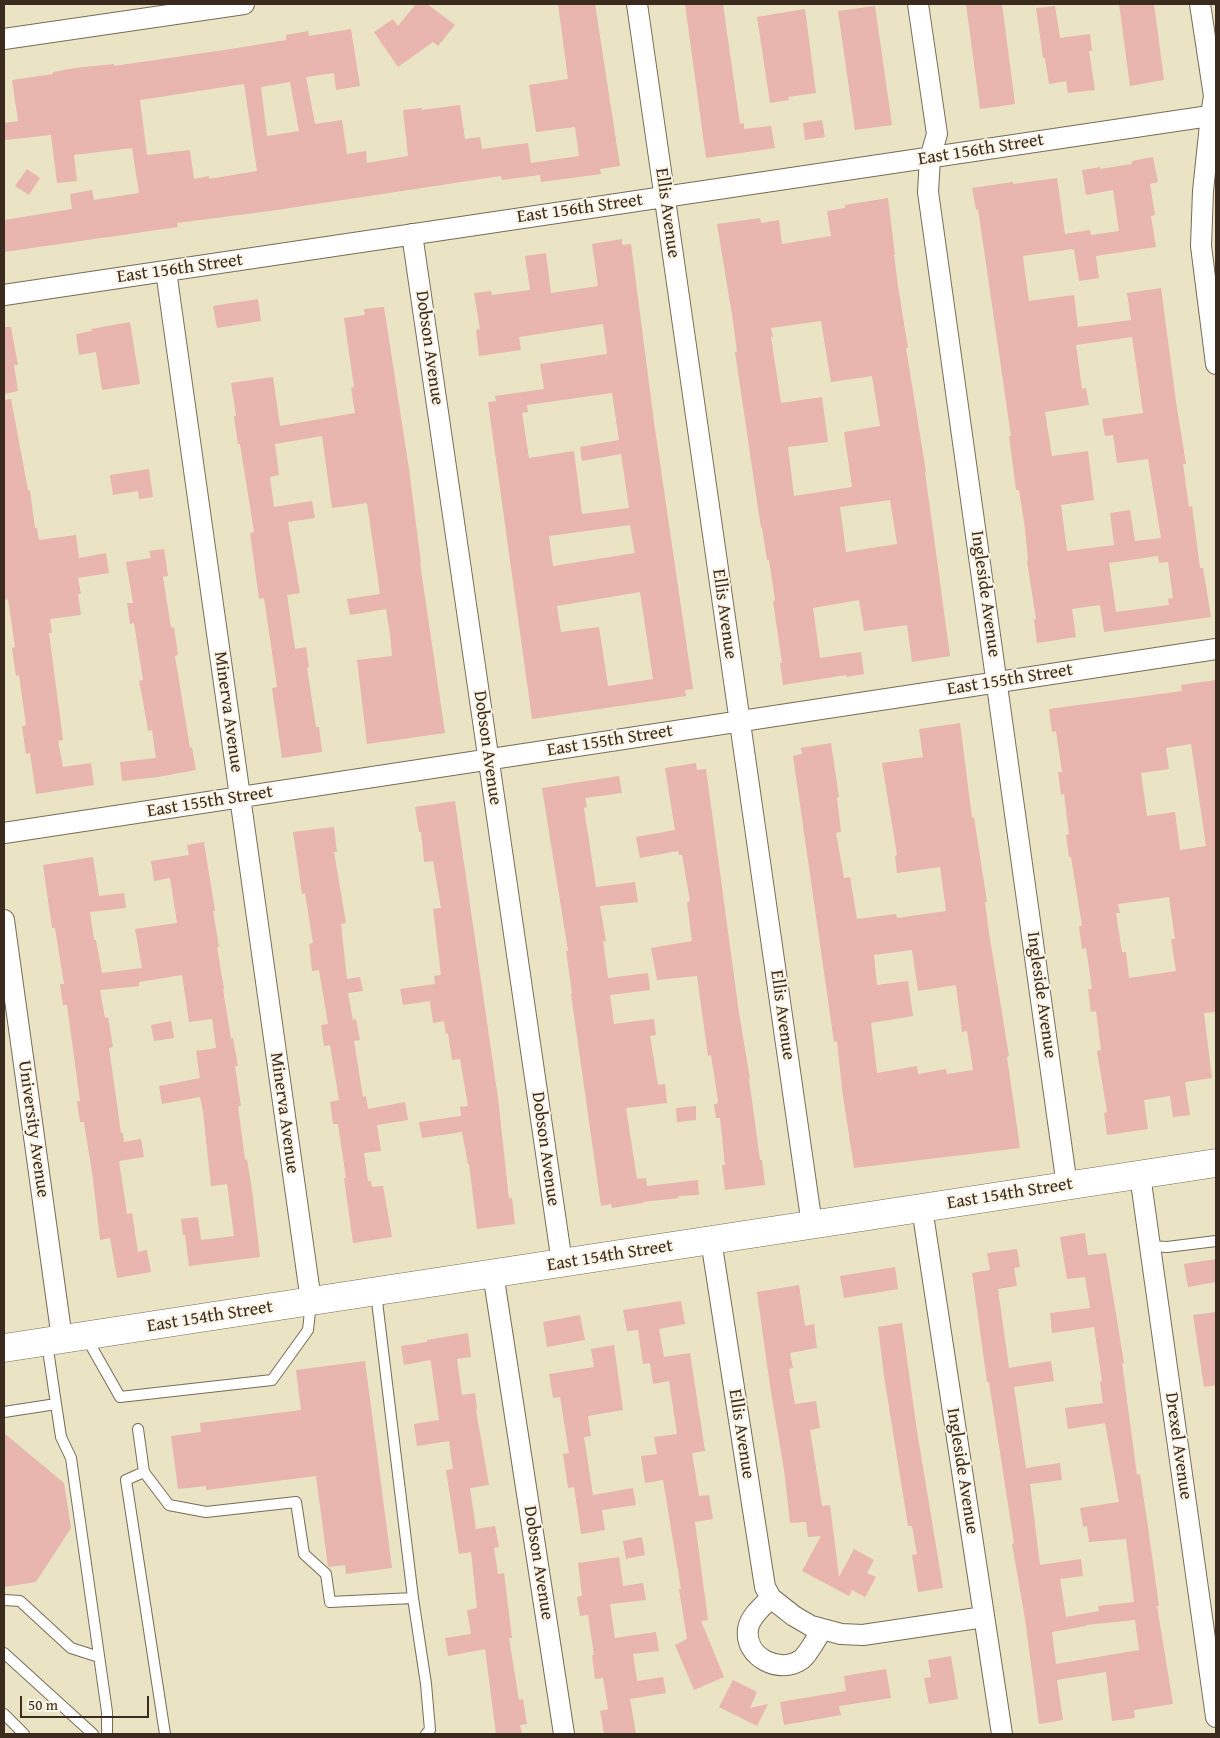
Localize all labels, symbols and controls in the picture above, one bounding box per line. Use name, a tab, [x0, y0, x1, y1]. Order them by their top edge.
street label: East 156th Street	[917, 129, 1045, 171]
street label: Ellis Avenue	[650, 167, 684, 259]
street label: East 156th Street	[516, 189, 644, 229]
street label: East 156th Street	[116, 249, 244, 289]
street label: Dobson Avenue	[410, 289, 448, 407]
street label: Ingleside Avenue	[965, 529, 1005, 659]
street label: Ellis Avenue	[707, 568, 741, 660]
street label: Minerva Avenue	[209, 650, 247, 774]
street label: East 155th Street	[946, 659, 1074, 701]
street label: Dobson Avenue	[468, 689, 506, 807]
street label: East 155th Street	[546, 720, 674, 762]
street label: East 155th Street	[146, 781, 274, 823]
street label: Ingleside Avenue	[1021, 930, 1061, 1060]
street label: Ellis Avenue	[765, 969, 799, 1061]
street label: Minerva Avenue	[265, 1051, 303, 1175]
street label: University Avenue	[13, 1059, 53, 1199]
street label: Dobson Avenue	[526, 1090, 564, 1208]
street label: East 154th Street	[946, 1173, 1074, 1215]
street label: East 154th Street	[546, 1235, 674, 1277]
street label: East 154th Street	[146, 1296, 274, 1338]
street label: Ellis Avenue	[723, 1388, 759, 1480]
street label: Drexel Avenue	[1160, 1391, 1196, 1501]
street label: Ingleside Avenue	[941, 1406, 983, 1536]
street label: Dobson Avenue	[518, 1504, 558, 1622]
scale bar	[22, 1686, 151, 1718]
text: 50 m	[28, 1694, 58, 1715]

